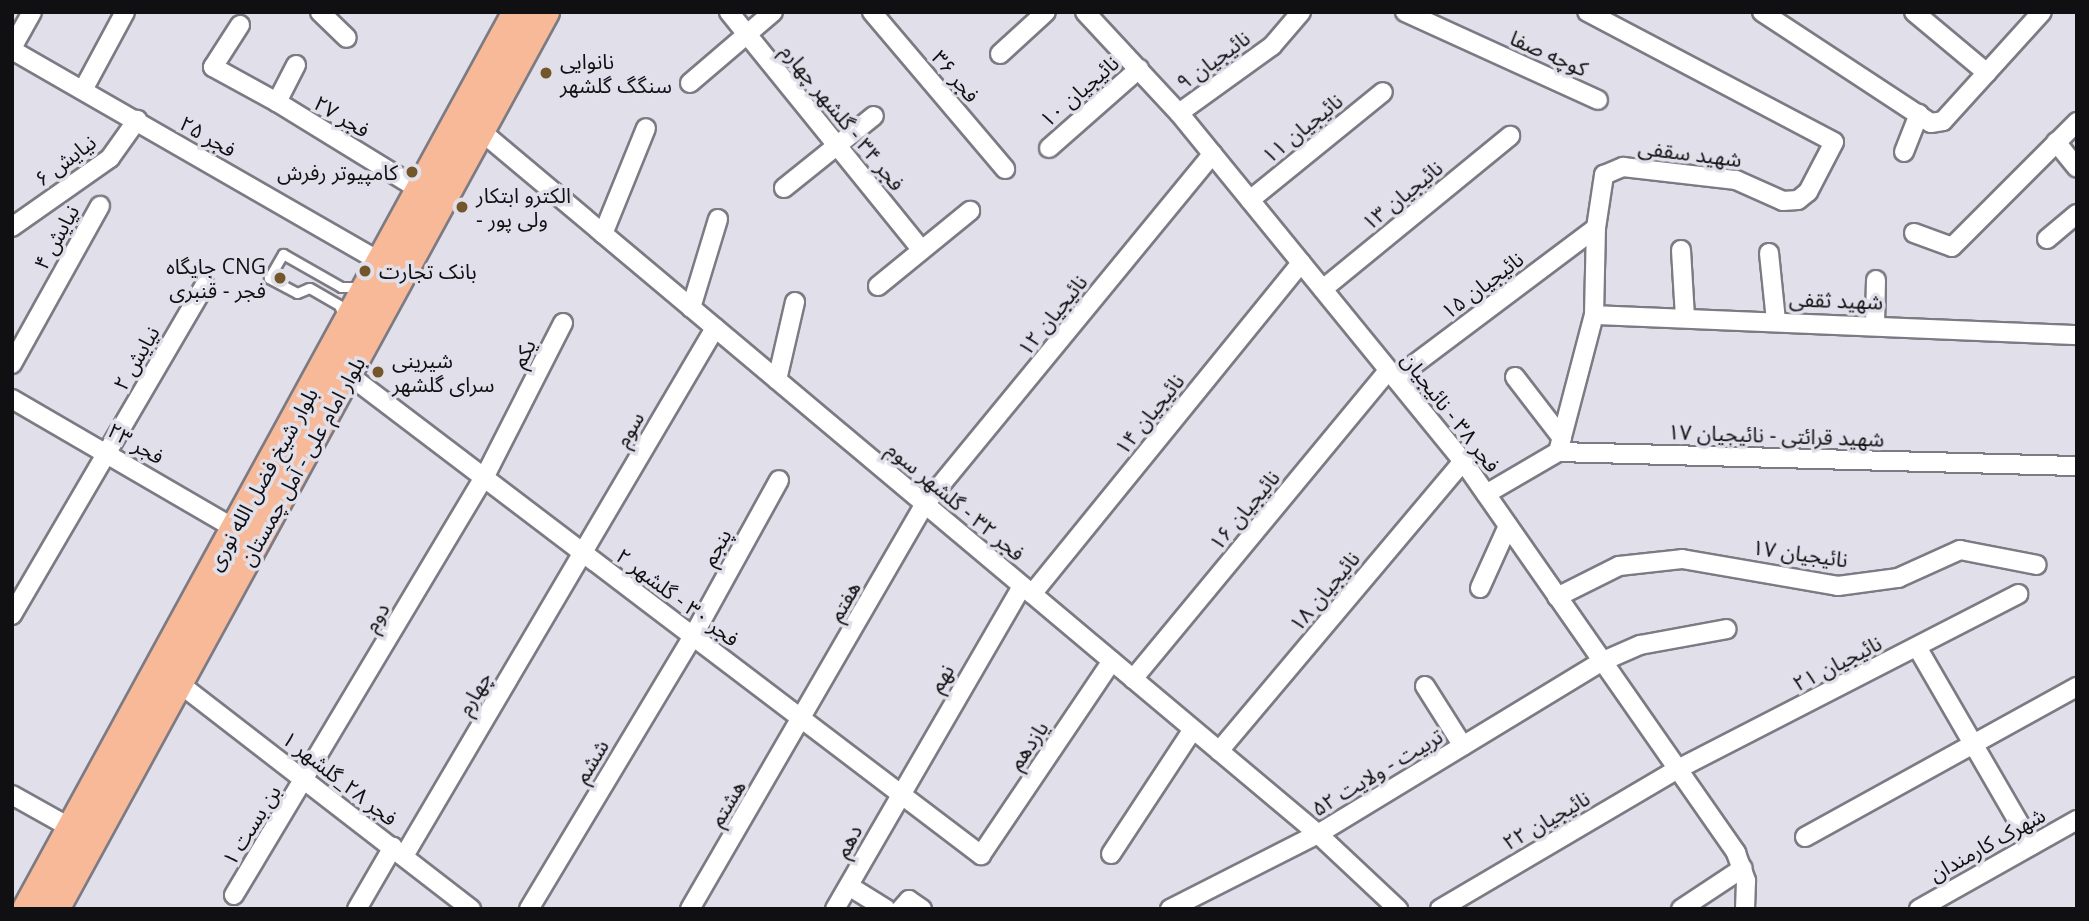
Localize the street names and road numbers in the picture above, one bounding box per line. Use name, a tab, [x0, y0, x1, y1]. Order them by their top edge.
street label: نائیجیان ۹	[1171, 25, 1255, 95]
street label: کوچه صفا	[1506, 25, 1592, 81]
street label: فجر ۳۴ - گلشهر چهارم	[776, 39, 910, 195]
street label: فجر ۳۶	[927, 45, 985, 107]
street label: نائیجیان ۱۰	[1034, 50, 1124, 132]
street label: نائیجیان ۱۱	[1257, 88, 1347, 168]
street label: فجر ۲۷	[310, 90, 374, 142]
street label: فجر ۲۵	[175, 110, 241, 162]
street label: نیایش ۶	[29, 129, 101, 191]
street label: شهید سقفی	[1637, 134, 1743, 172]
street label: نائیجیان ۱۳	[1357, 155, 1447, 235]
street label: نیایش ۴	[28, 200, 84, 274]
street label: نائیجیان ۱۵	[1436, 246, 1528, 324]
street label: نائیجیان ۱۲	[1012, 270, 1092, 360]
street label: شهید ثقفی	[1789, 286, 1883, 314]
street label: نیایش ۲	[108, 321, 164, 395]
street label: یکم	[505, 334, 541, 372]
street label: فجر ۳۸ - نائیجیان	[1396, 347, 1506, 477]
street label: بلوار امام علی - آمل چمستان	[234, 352, 370, 570]
street label: نائیجیان ۱۴	[1109, 369, 1189, 459]
street label: بلوار شیخ فضل الله نوری	[201, 383, 323, 575]
street label: سوم	[609, 407, 649, 451]
street label: فجر ۲۳	[103, 417, 169, 469]
street label: شهید قرائتی - نائیجیان ۱۷	[1667, 419, 1885, 451]
street label: فجر ۳۲ - گلشهر سوم	[882, 436, 1030, 566]
street label: نائیجیان ۱۶	[1203, 465, 1285, 555]
street label: پنجم	[696, 524, 736, 570]
street label: نائیجیان ۱۷	[1751, 534, 1849, 572]
street label: فجر ۳۰ - گلشهر ۲	[612, 543, 744, 651]
street label: نائیجیان ۱۸	[1283, 546, 1365, 636]
street label: هفتم	[823, 576, 865, 626]
street label: دوم	[358, 598, 394, 636]
street label: نائیجیان ۲۱	[1788, 630, 1886, 696]
street label: نهم	[923, 659, 959, 697]
street label: چهارم	[451, 667, 497, 719]
street label: یازدهم	[1003, 716, 1053, 774]
street label: تربیت - ولایت ۵۲	[1307, 723, 1447, 821]
street label: فجر ۲۸_گلشهر ۱	[277, 725, 403, 831]
street label: ششم	[568, 735, 614, 787]
street label: هشتم	[703, 775, 751, 831]
street label: بن بست ۱	[216, 780, 286, 870]
street label: نائیجیان ۲۲	[1498, 785, 1594, 855]
street label: شهرک کارمندان	[1925, 802, 2049, 886]
street label: دهم	[829, 820, 867, 862]

